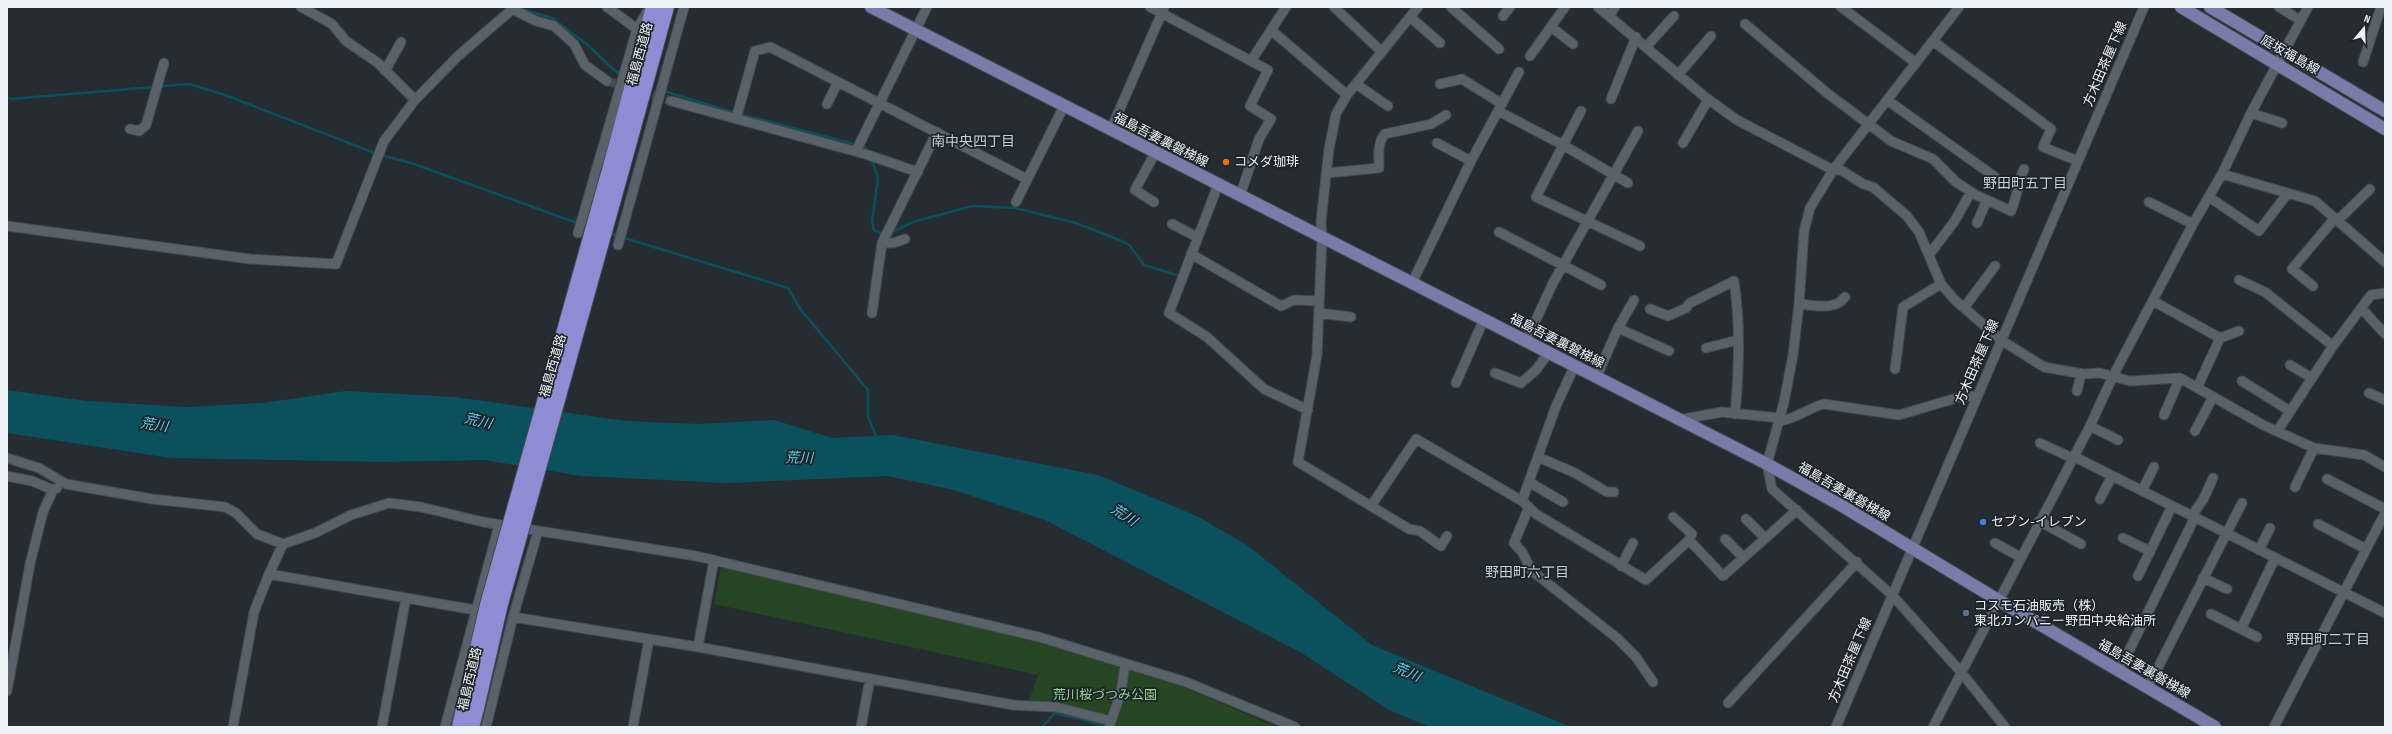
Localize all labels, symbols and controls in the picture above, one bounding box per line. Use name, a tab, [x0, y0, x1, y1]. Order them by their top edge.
north arrow	[2344, 8, 2384, 48]
text: N	[2362, 12, 2372, 26]
street label: 方木田茶屋下線	[2080, 19, 2130, 109]
street label: 福島西道路	[624, 21, 656, 87]
street label: 庭坂福島線	[2258, 32, 2322, 78]
street label: 福島吾妻裏磐梯線	[1111, 109, 1211, 171]
district label: 南中央四丁目	[931, 133, 1015, 150]
place label: コメダ珈琲	[1234, 154, 1299, 170]
marker: コメダ珈琲	[1221, 157, 1231, 167]
district label: 野田町五丁目	[1983, 175, 2067, 192]
street label: 福島吾妻裏磐梯線	[1507, 310, 1607, 372]
street label: 方木田茶屋下線	[1952, 317, 2002, 407]
street label: 福島西道路	[536, 333, 570, 399]
water label: 荒川	[462, 410, 496, 433]
water label: 荒川	[139, 414, 171, 436]
water label: 荒川	[785, 449, 815, 467]
street label: 福島吾妻裏磐梯線	[1795, 459, 1893, 525]
water label: 荒川	[1108, 500, 1142, 531]
place label: セブン-イレブン	[1991, 514, 2087, 530]
marker: セブン-イレブン	[1978, 517, 1988, 527]
district label: 野田町六丁目	[1485, 564, 1569, 581]
place label: コスモ石油販売（株） 東北カンパニー野田中央給油所	[1974, 598, 2156, 629]
marker: コスモ石油販売（株） 東北カンパニー野田中央給油所	[1961, 608, 1971, 618]
street label: 方木田茶屋下線	[1825, 615, 1875, 705]
district label: 野田町二丁目	[2286, 631, 2370, 648]
street label: 福島吾妻裏磐梯線	[2095, 636, 2193, 702]
street label: 福島西道路	[455, 646, 485, 712]
water label: 荒川	[1391, 659, 1425, 686]
park label: 荒川桜づつみ公園	[1053, 687, 1157, 703]

